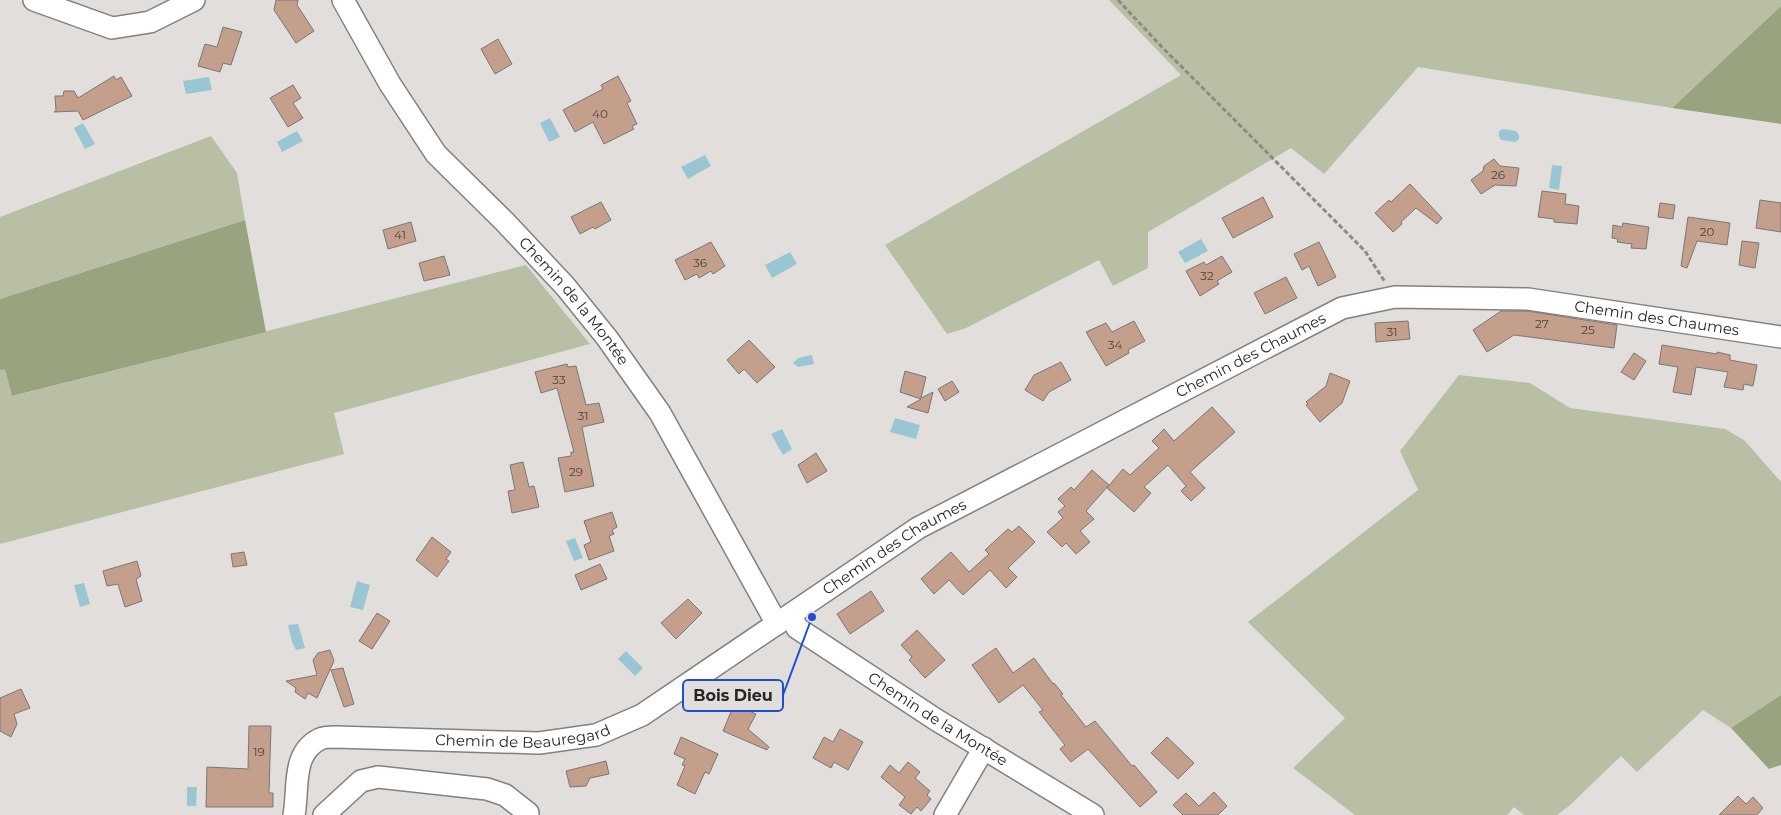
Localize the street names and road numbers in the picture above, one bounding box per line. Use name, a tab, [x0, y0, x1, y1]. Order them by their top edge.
street label: Chemin de la Montée	[515, 233, 633, 369]
street label: Chemin des Chaumes	[1573, 296, 1741, 340]
street label: Chemin des Chaumes	[1172, 308, 1329, 402]
street label: Chemin des Chaumes	[819, 495, 969, 599]
street label: Chemin de la Montée	[865, 667, 1011, 770]
street label: Chemin de Beauregard	[435, 720, 613, 752]

